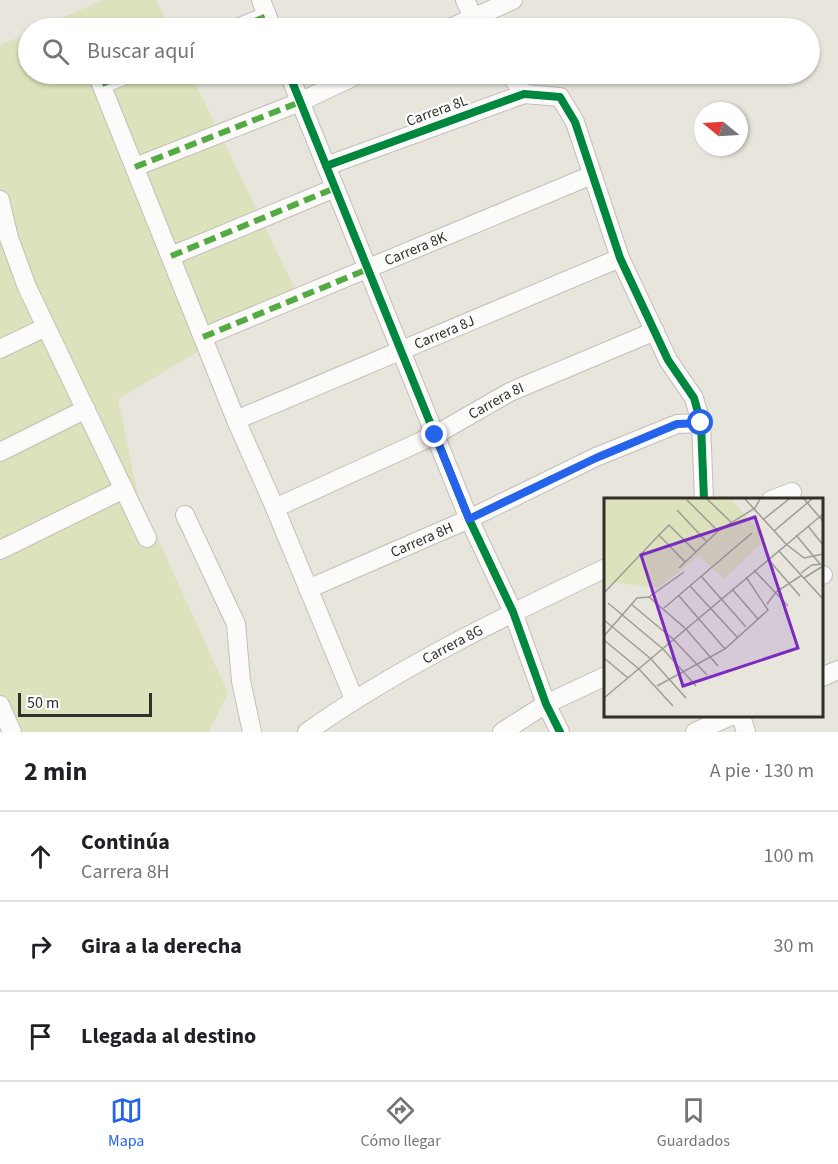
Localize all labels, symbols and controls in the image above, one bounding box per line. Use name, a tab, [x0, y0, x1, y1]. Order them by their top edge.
search box	[18, 18, 820, 84]
icon: search	[39, 35, 72, 68]
text: Buscar aquí	[87, 35, 195, 67]
street label: Carrera 8L	[403, 90, 471, 132]
north arrow	[694, 102, 748, 156]
street label: Carrera 8K	[381, 226, 450, 271]
street label: Carrera 8J	[411, 310, 478, 354]
street label: Carrera 8I	[464, 377, 527, 424]
route start	[687, 409, 713, 435]
route end	[421, 421, 447, 447]
inset map	[604, 498, 823, 717]
street label: Carrera 8H	[387, 517, 456, 562]
street label: Carrera 8G	[418, 619, 486, 669]
scale bar	[18, 690, 152, 718]
text: 50 m	[27, 692, 59, 714]
text: 2 min	[24, 753, 87, 790]
text: A pie · 130 m	[710, 757, 814, 785]
text: Continúa	[81, 826, 170, 858]
icon: ahead	[24, 840, 57, 873]
text: 100 m	[764, 842, 814, 870]
text: Carrera 8H	[81, 858, 170, 886]
icon: right	[24, 930, 57, 963]
text: Gira a la derecha	[81, 930, 242, 962]
text: 30 m	[774, 932, 814, 960]
icon: arrive	[24, 1020, 57, 1053]
text: Llegada al destino	[81, 1020, 256, 1052]
tab: Mapa	[108, 1094, 144, 1152]
tab: Cómo llegar	[360, 1094, 441, 1152]
tab: Guardados	[657, 1094, 730, 1152]

